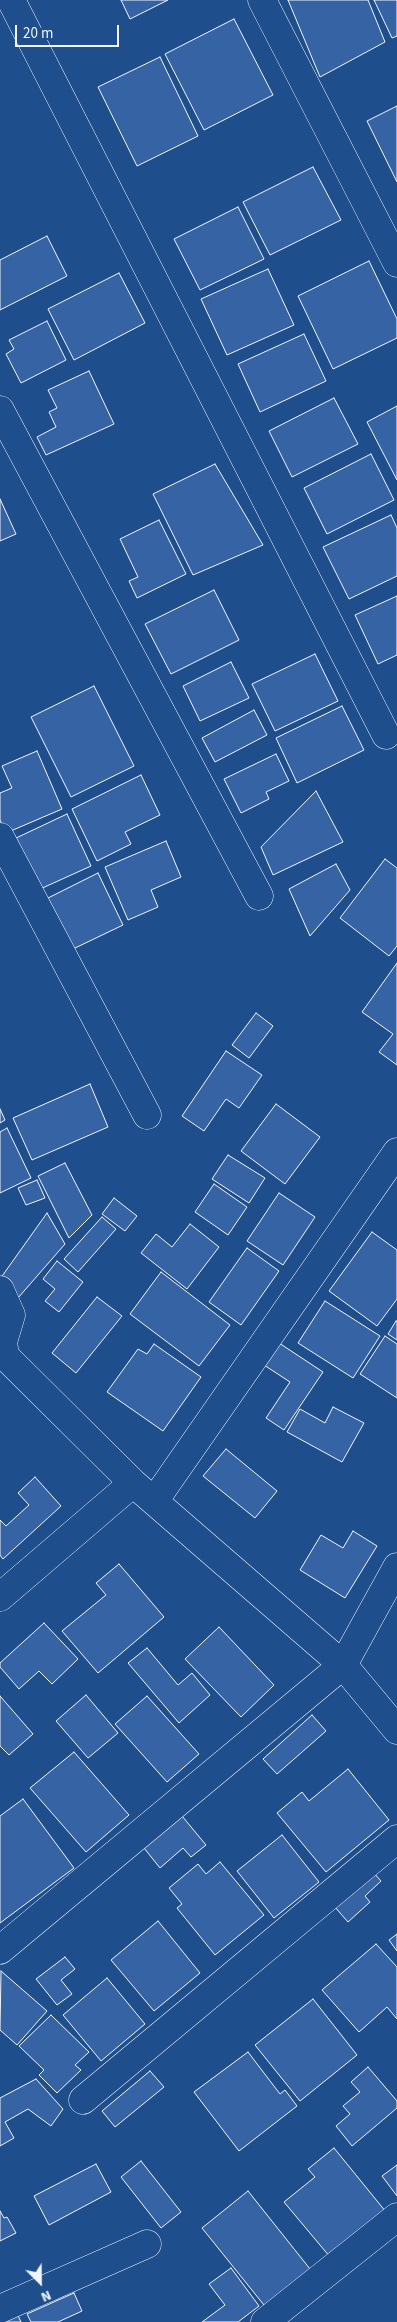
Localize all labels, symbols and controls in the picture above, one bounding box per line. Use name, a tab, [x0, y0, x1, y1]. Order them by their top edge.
scale bar	[18, 15, 121, 47]
text: 20 m	[23, 23, 53, 44]
north arrow	[15, 2257, 65, 2307]
text: N	[38, 2285, 54, 2307]

